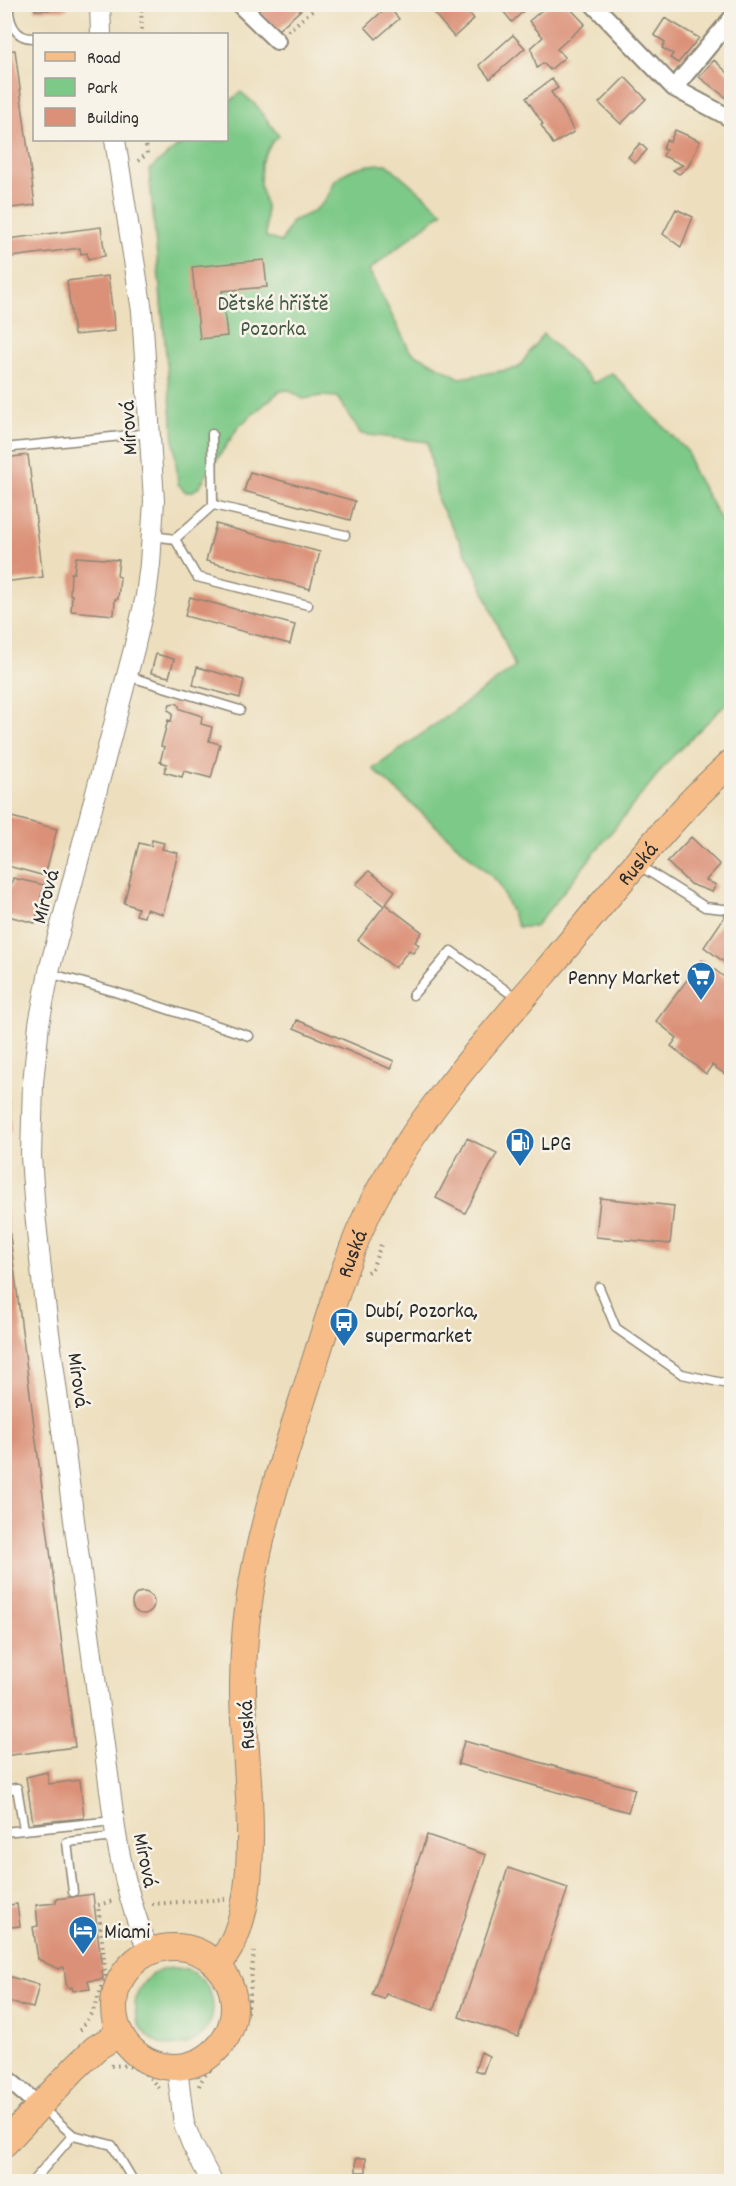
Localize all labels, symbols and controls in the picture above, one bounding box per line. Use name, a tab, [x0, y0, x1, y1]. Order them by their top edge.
legend	[33, 33, 228, 141]
text: Road	[87, 47, 121, 72]
text: Park	[87, 77, 118, 102]
text: Building	[87, 107, 139, 132]
park label: Dětské hřiště Pozorka	[217, 290, 329, 346]
street label: Mírová	[114, 400, 147, 456]
street label: Ruská	[611, 836, 667, 894]
street label: Mírová	[25, 866, 69, 928]
supermarket icon: Penny Market	[685, 960, 717, 1002]
place label: Penny Market	[568, 964, 680, 995]
fuel station icon: LPG	[504, 1126, 536, 1168]
place label: LPG	[541, 1130, 571, 1161]
street label: Ruská	[331, 1225, 378, 1283]
place label: Dubí, Pozorka, supermarket	[365, 1297, 478, 1353]
bus stop icon: Dubí, Pozorka, supermarket	[328, 1306, 360, 1348]
street label: Mírová	[57, 1351, 96, 1410]
street label: Ruská	[232, 1699, 265, 1750]
street label: Mírová	[123, 1831, 164, 1891]
hotel icon: Miami	[67, 1914, 99, 1956]
place label: Miami	[104, 1918, 150, 1949]

